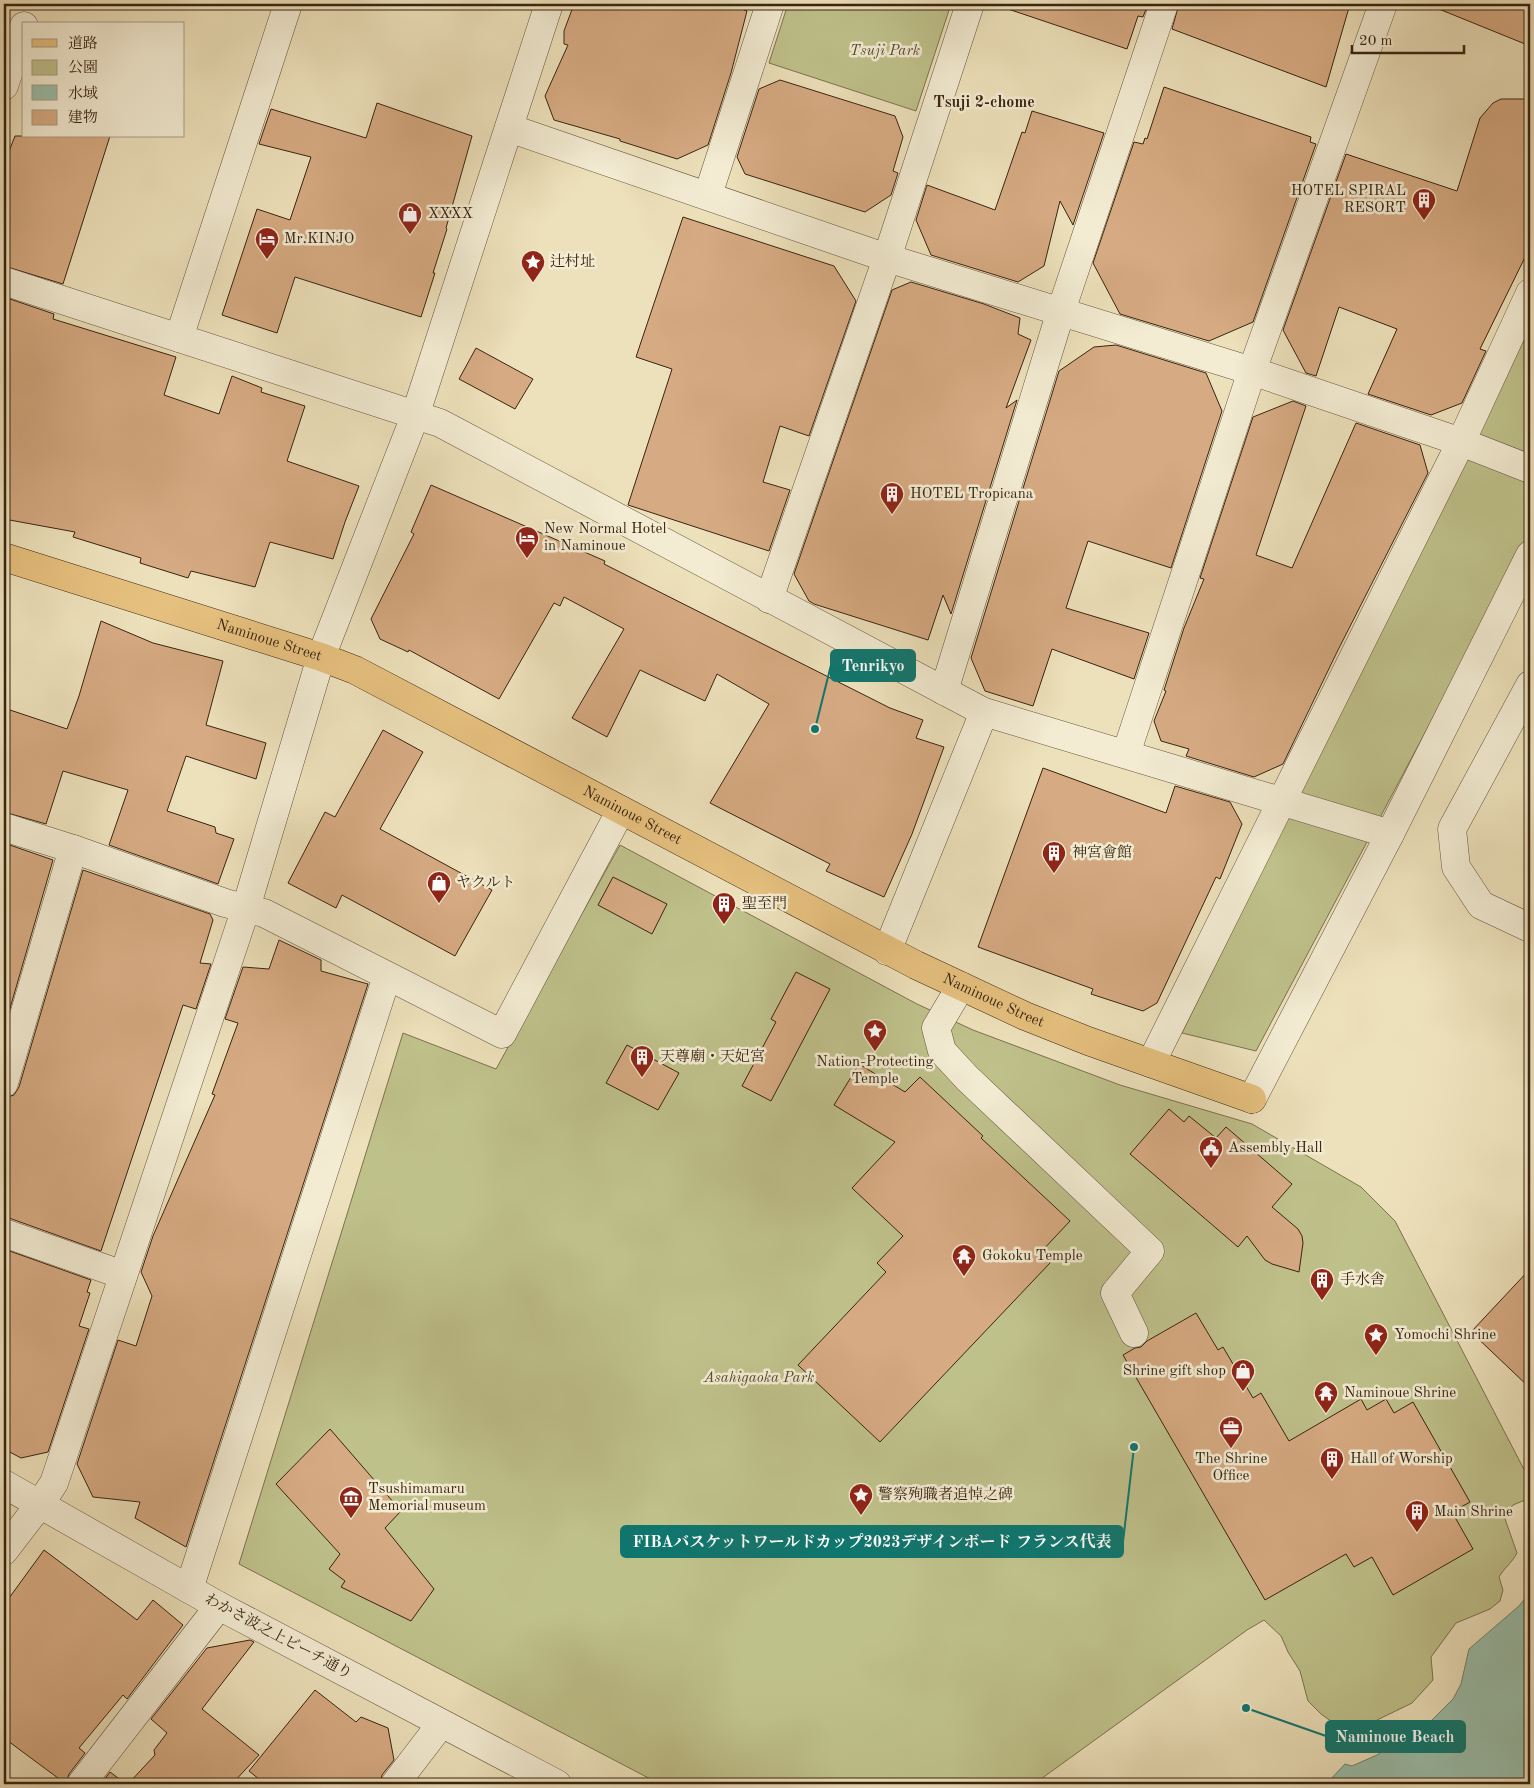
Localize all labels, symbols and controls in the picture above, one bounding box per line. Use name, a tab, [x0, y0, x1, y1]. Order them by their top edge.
legend	[22, 22, 185, 138]
scale bar	[1352, 22, 1464, 54]
text: 20 m	[1359, 34, 1393, 49]
text: 道路	[68, 35, 98, 52]
park label: Tsuji Park	[850, 44, 920, 59]
text: 公園	[68, 59, 98, 76]
text: 水域	[68, 85, 98, 102]
district label: Tsuji 2-chome	[933, 95, 1035, 111]
text: 建物	[68, 109, 98, 126]
place label: HOTEL SPIRAL RESORT	[1291, 184, 1406, 216]
building icon: HOTEL SPIRAL RESORT	[1411, 187, 1437, 221]
shop icon: XXXX	[397, 201, 423, 235]
place label: XXXX	[428, 207, 473, 222]
hotel icon: Mr.KINJO	[254, 226, 280, 260]
place label: Mr.KINJO	[284, 232, 354, 247]
place icon: 辻村址	[520, 249, 546, 283]
place label: 辻村址	[550, 253, 595, 270]
building icon: HOTEL Tropicana	[879, 481, 905, 515]
place label: HOTEL Tropicana	[910, 487, 1034, 502]
place label: New Normal Hotel in Naminoue	[544, 522, 666, 554]
hotel icon: New Normal Hotel in Naminoue	[514, 525, 540, 559]
street label: Naminoue Street	[215, 617, 324, 664]
callout: Tenrikyo	[831, 650, 915, 681]
text: Tenrikyo	[841, 659, 905, 675]
street label: Naminoue Street	[580, 784, 684, 848]
building icon: 神宮會館	[1041, 840, 1067, 874]
place label: 神宮會館	[1072, 844, 1132, 861]
shop icon: ヤクルト	[426, 870, 452, 904]
place label: ヤクルト	[456, 875, 516, 891]
building icon: 聖至門	[711, 891, 737, 925]
place label: 聖至門	[742, 895, 787, 912]
street label: Naminoue Street	[941, 971, 1046, 1030]
place icon: Nation-Protecting Temple	[862, 1018, 888, 1052]
building icon: 天尊廟・天妃宮	[629, 1044, 655, 1078]
place label: 天尊廟・天妃宮	[660, 1048, 765, 1065]
place label: Nation-Protecting Temple	[816, 1055, 934, 1087]
public building icon: Assembly Hall	[1198, 1135, 1224, 1169]
place label: Assembly Hall	[1228, 1141, 1323, 1156]
temple icon: Gokoku Temple	[951, 1243, 977, 1277]
place label: Gokoku Temple	[982, 1249, 1083, 1264]
building icon: 手水舎	[1309, 1267, 1335, 1301]
place label: 手水舎	[1340, 1271, 1385, 1288]
place icon: Yomochi Shrine	[1363, 1322, 1389, 1356]
place label: Yomochi Shrine	[1394, 1328, 1496, 1343]
shop icon: Shrine gift shop	[1230, 1358, 1256, 1392]
place label: Shrine gift shop	[1123, 1364, 1226, 1379]
park label: Asahigaoka Park	[703, 1371, 814, 1386]
temple icon: Naminoue Shrine	[1313, 1380, 1339, 1414]
place label: Naminoue Shrine	[1344, 1386, 1456, 1401]
office icon: The Shrine Office	[1218, 1415, 1244, 1449]
building icon: Hall of Worship	[1319, 1446, 1345, 1480]
place label: The Shrine Office	[1195, 1452, 1267, 1484]
place label: Hall of Worship	[1350, 1452, 1453, 1467]
place label: Tsushimamaru Memorial museum	[368, 1482, 486, 1514]
place icon: 警察殉職者追悼之碑	[848, 1482, 874, 1516]
museum icon: Tsushimamaru Memorial museum	[338, 1485, 364, 1519]
place label: 警察殉職者追悼之碑	[878, 1486, 1013, 1503]
building icon: Main Shrine	[1404, 1499, 1430, 1533]
place label: Main Shrine	[1434, 1505, 1513, 1520]
callout: FIBAバスケットワールドカップ2023デザインボード フランス代表	[621, 1526, 1123, 1557]
text: FIBAバスケットワールドカップ2023デザインボード フランス代表	[633, 1532, 1111, 1551]
street label: わかさ波之上ビーチ通り	[202, 1590, 355, 1682]
callout: Naminoue Beach	[1326, 1721, 1465, 1752]
text: Naminoue Beach	[1335, 1730, 1455, 1746]

